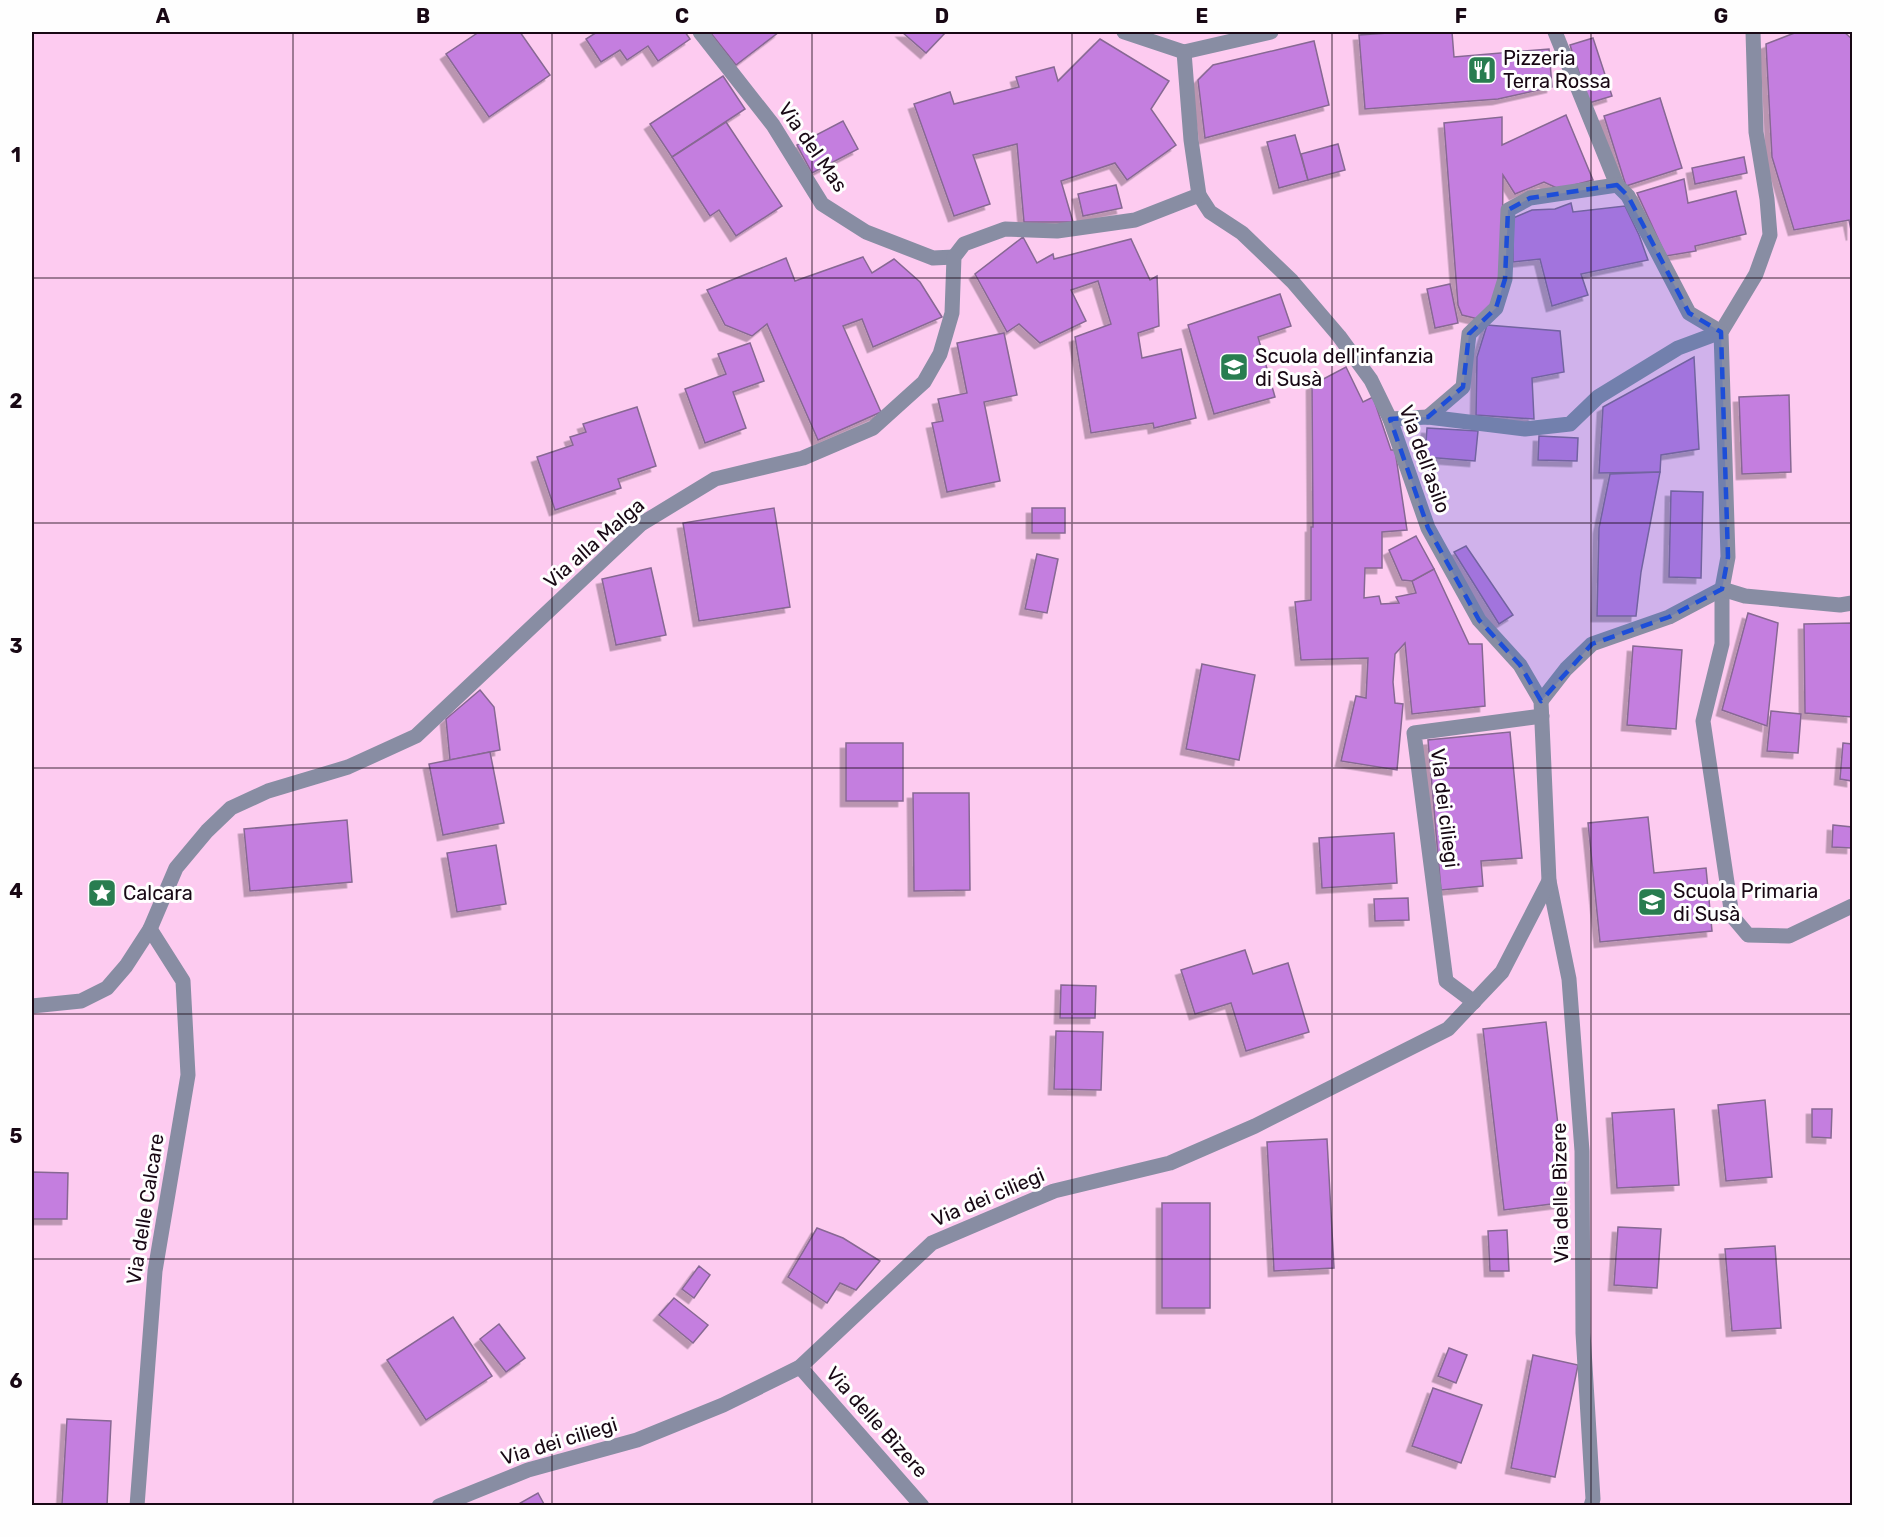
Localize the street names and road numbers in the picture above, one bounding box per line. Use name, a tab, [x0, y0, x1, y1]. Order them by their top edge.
street label: Via del Mas	[773, 98, 853, 196]
street label: Via dell'asilo	[1394, 402, 1456, 516]
street label: Via alla Malga	[539, 493, 649, 593]
street label: Via dei ciliegi	[1426, 747, 1464, 869]
street label: Via delle Bìzere	[1547, 1122, 1573, 1264]
street label: Via delle Calcare	[121, 1132, 169, 1286]
street label: Via dei ciliegi	[928, 1162, 1048, 1232]
street label: Via delle Bìzere	[821, 1362, 933, 1482]
street label: Via dei ciliegi	[498, 1412, 620, 1470]

